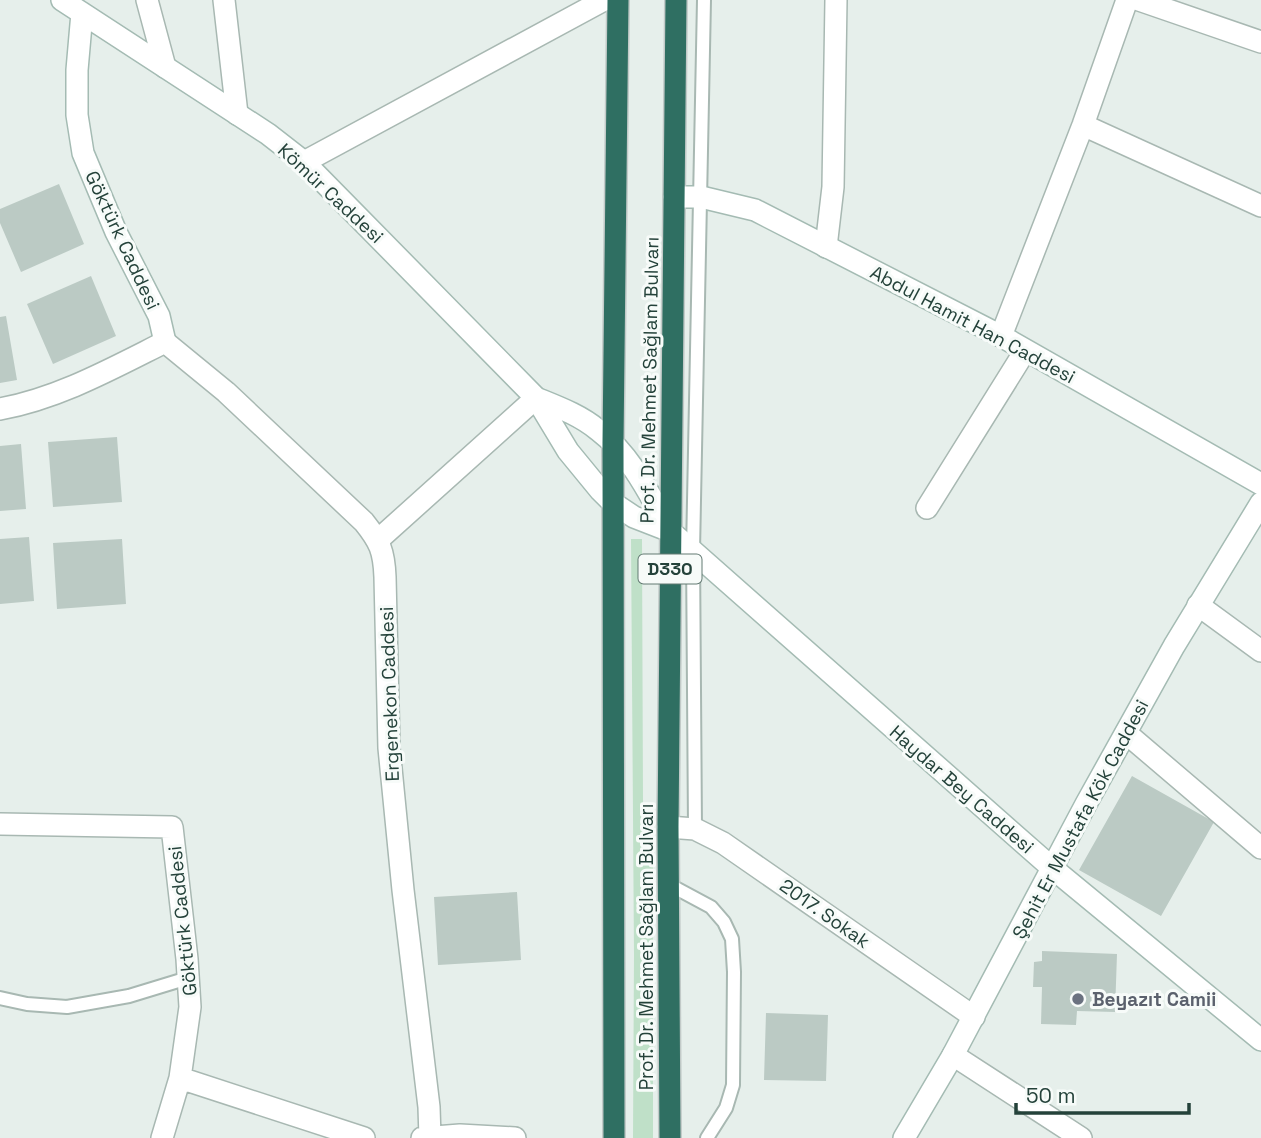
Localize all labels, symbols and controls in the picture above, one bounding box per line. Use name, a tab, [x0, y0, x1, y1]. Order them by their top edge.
street label: Kömür Caddesi	[272, 138, 389, 249]
street label: Göktürk Caddesi	[79, 167, 166, 314]
street label: Prof. Dr. Mehmet Sağlam Bulvarı	[635, 237, 664, 524]
street label: Abdul Hamit Han Caddesi	[866, 260, 1080, 389]
road number: D330	[638, 554, 702, 584]
street label: Ergenekon Caddesi	[374, 606, 405, 782]
street label: Şehit Er Mustafa Kök Caddesi	[1007, 695, 1154, 943]
street label: Haydar Bey Caddesi	[884, 720, 1039, 859]
street label: Prof. Dr. Mehmet Sağlam Bulvarı	[634, 804, 659, 1090]
street label: Göktürk Caddesi	[162, 845, 203, 997]
street label: 2017. Sokak	[775, 873, 875, 954]
place label: Beyazıt Camii	[1092, 987, 1216, 1012]
marker: Beyazıt Camii	[1070, 991, 1086, 1007]
scale bar	[1016, 1072, 1189, 1116]
text: 50 m	[1026, 1082, 1076, 1109]

